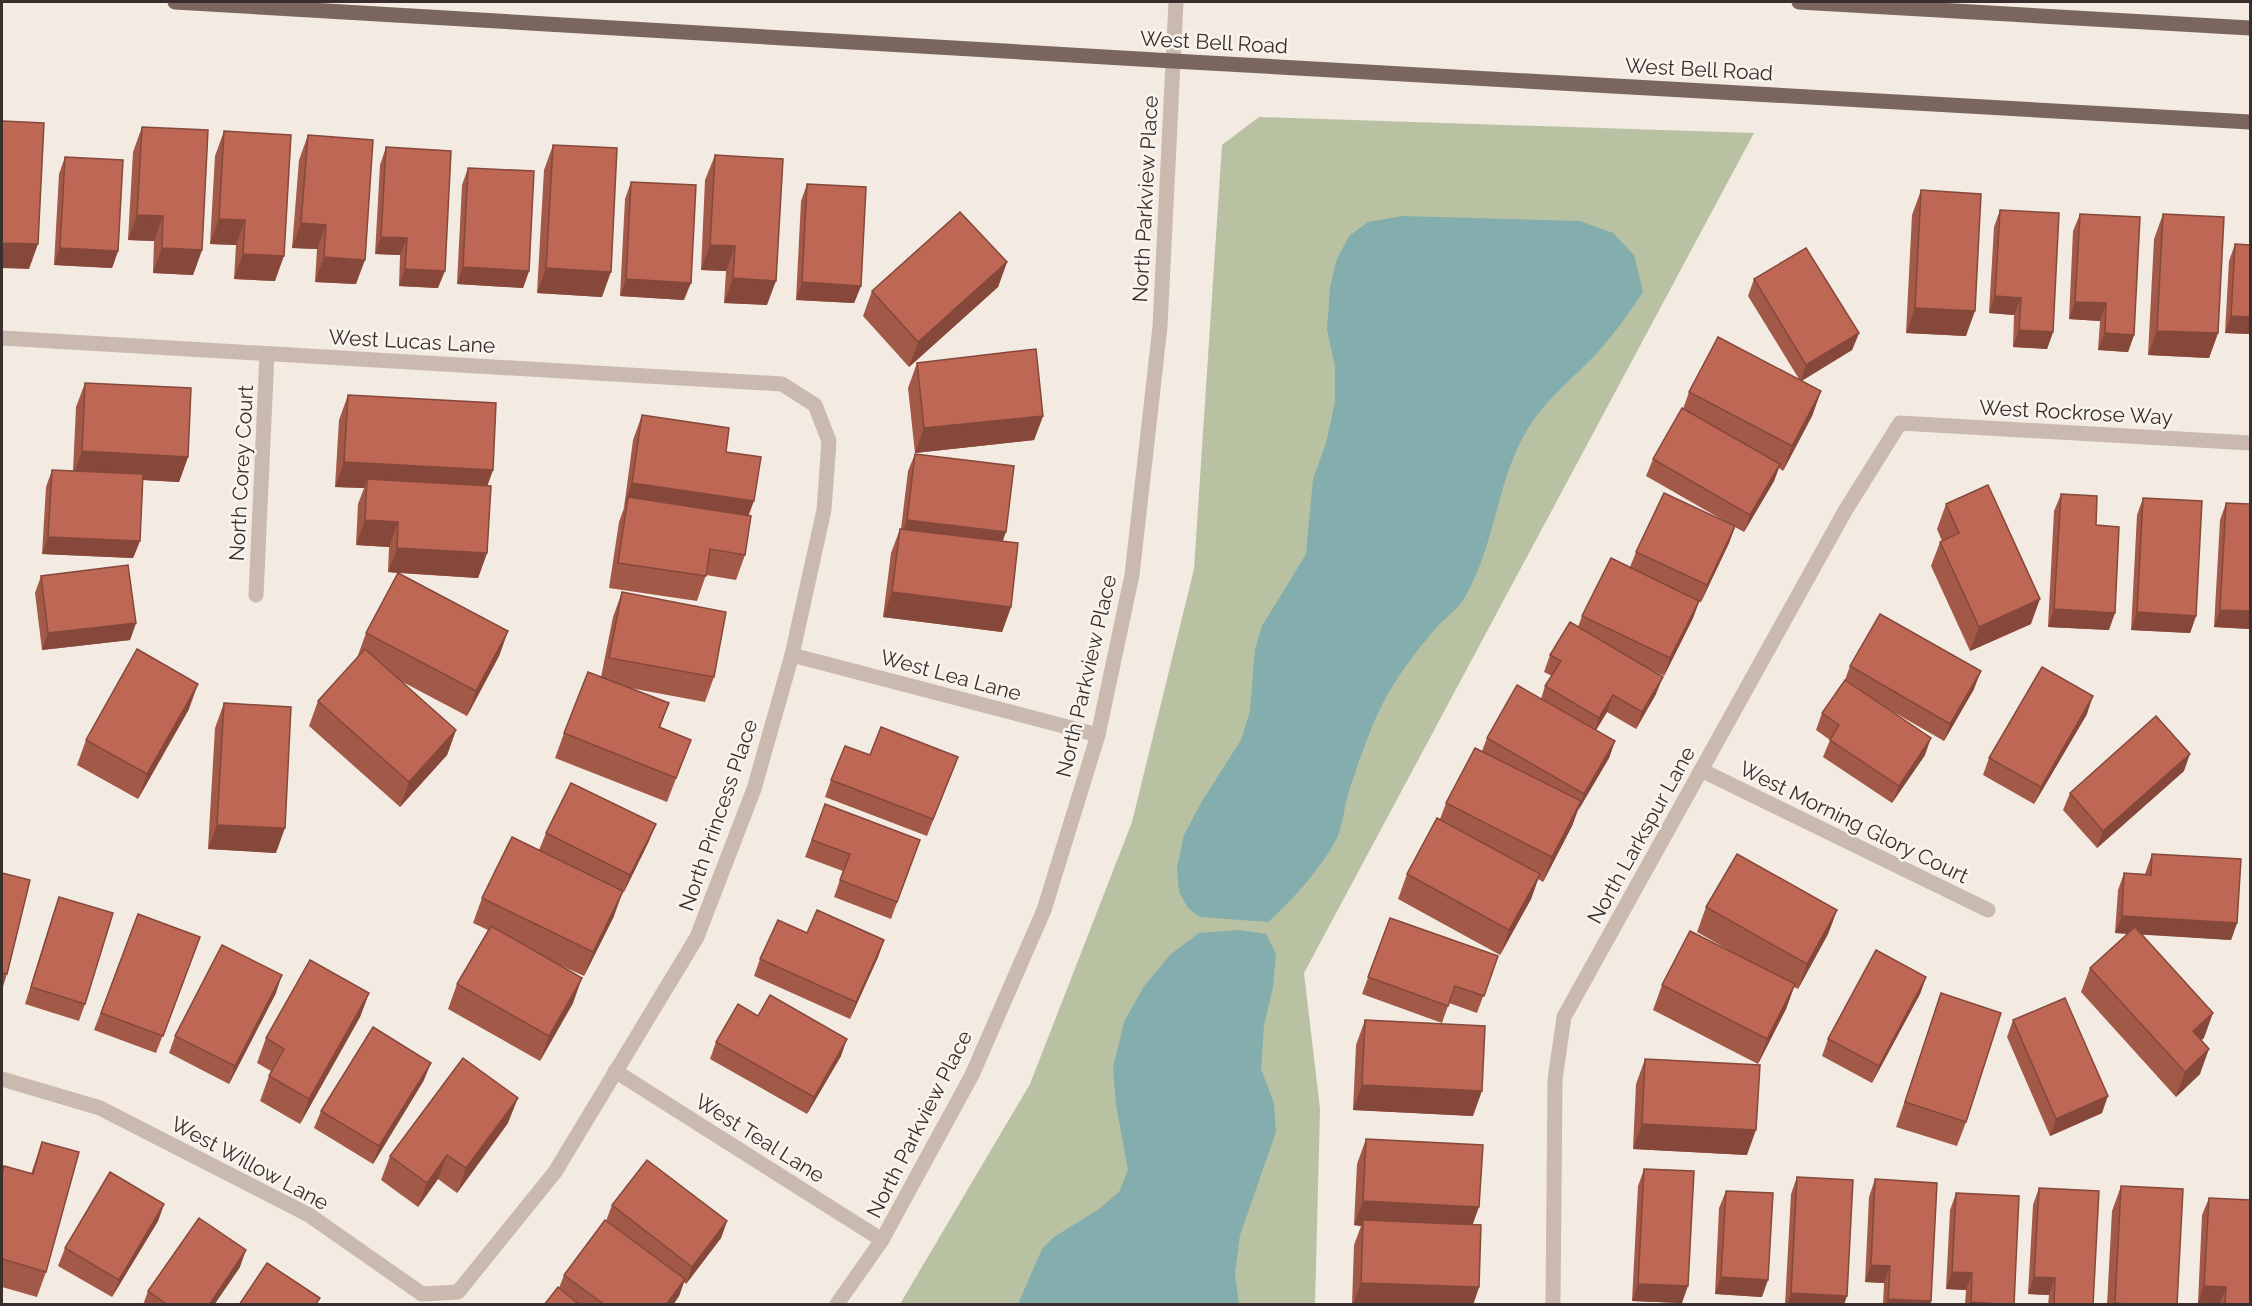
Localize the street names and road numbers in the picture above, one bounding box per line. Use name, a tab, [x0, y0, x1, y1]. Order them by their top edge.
street label: West Bell Road	[1139, 26, 1289, 58]
street label: West Bell Road	[1624, 53, 1774, 85]
street label: North Parkview Place	[1127, 95, 1163, 303]
street label: West Lucas Lane	[328, 324, 496, 358]
street label: North Corey Court	[224, 384, 258, 562]
street label: West Rockrose Way	[1979, 394, 2173, 430]
street label: North Parkview Place	[1051, 572, 1121, 780]
street label: West Lea Lane	[878, 644, 1024, 706]
street label: North Princess Place	[673, 716, 763, 914]
street label: North Larkspur Lane	[1582, 742, 1700, 928]
street label: West Morning Glory Court	[1735, 756, 1973, 888]
street label: North Parkview Place	[861, 1026, 977, 1222]
street label: West Teal Lane	[691, 1088, 829, 1188]
street label: West Willow Lane	[167, 1111, 333, 1215]

